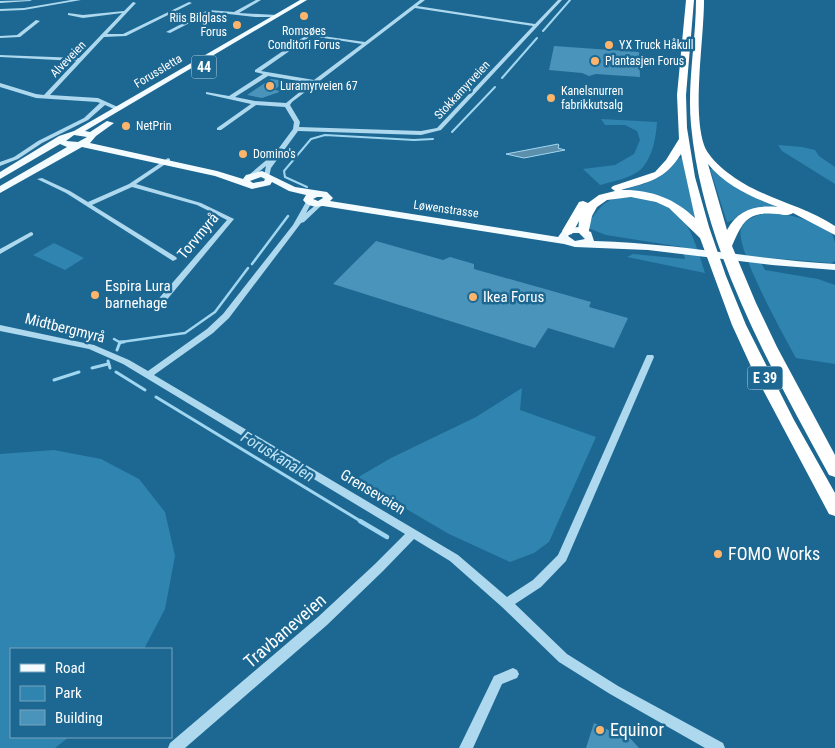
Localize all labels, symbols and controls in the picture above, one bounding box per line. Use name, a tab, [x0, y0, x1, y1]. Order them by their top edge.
marker: Romsøes Conditori Forus	[298, 10, 310, 22]
place label: Riis Bilglass Forus	[169, 11, 227, 39]
marker: Riis Bilglass Forus	[231, 19, 243, 31]
place label: Romsøes Conditori Forus	[268, 24, 340, 52]
street label: Alveveien	[47, 38, 89, 80]
place label: YX Truck Håkull	[619, 38, 693, 52]
marker: YX Truck Håkull	[603, 39, 615, 51]
street label: Forussletta	[132, 51, 185, 91]
place label: Plantasjen Forus	[605, 54, 684, 68]
marker: Plantasjen Forus	[589, 55, 601, 67]
road number: 44	[192, 56, 216, 78]
street label: Stokkamyrveien	[431, 58, 493, 122]
place label: Luramyrveien 67	[280, 79, 358, 93]
marker: Luramyrveien 67	[264, 80, 276, 92]
place label: Kanelsnurren fabrikkutsalg	[561, 84, 623, 112]
marker: Kanelsnurren fabrikkutsalg	[545, 92, 557, 104]
place label: NetPrin	[136, 119, 172, 133]
marker: NetPrin	[120, 120, 132, 132]
place label: Domino's	[253, 147, 296, 161]
marker: Domino's	[237, 148, 249, 160]
street label: Løwenstrasse	[412, 197, 480, 221]
street label: Torvmyrå	[174, 209, 222, 263]
place label: Espira Lura barnehage	[105, 277, 171, 312]
place label: Ikea Forus	[483, 288, 544, 306]
marker: Espira Lura barnehage	[89, 289, 101, 301]
marker: Ikea Forus	[467, 291, 479, 303]
street label: Midtbergmyrå	[23, 309, 107, 347]
road number: E 39	[748, 366, 782, 389]
water label: Foruskanalen	[238, 427, 318, 486]
street label: Grenseveien	[337, 466, 409, 518]
place label: FOMO Works	[728, 543, 820, 564]
marker: FOMO Works	[712, 548, 724, 560]
street label: Travbaneveien	[239, 589, 330, 672]
legend	[10, 648, 172, 738]
text: Road	[55, 659, 85, 677]
text: Park	[55, 684, 82, 702]
text: Building	[55, 709, 103, 727]
place label: Equinor	[610, 719, 664, 740]
marker: Equinor	[594, 724, 606, 736]

